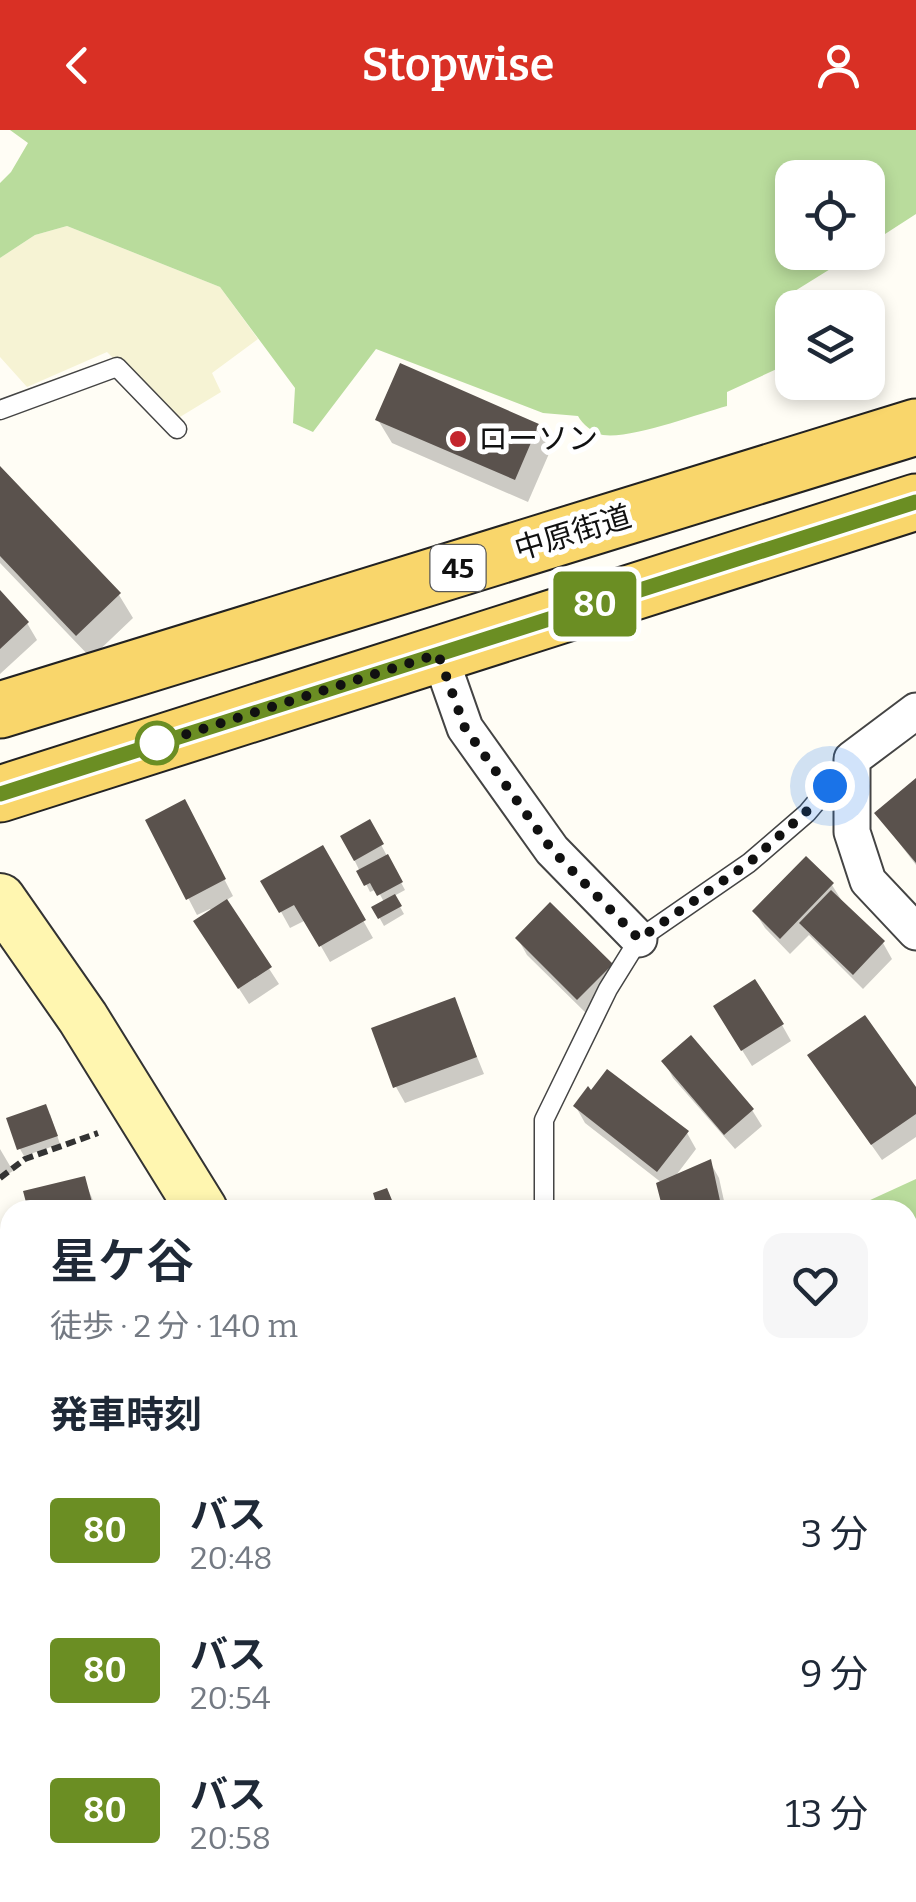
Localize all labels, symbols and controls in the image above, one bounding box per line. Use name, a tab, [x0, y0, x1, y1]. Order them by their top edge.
icon: back	[50, 38, 105, 93]
text: Stopwise	[362, 38, 554, 92]
icon: person	[811, 38, 866, 93]
map controls	[775, 160, 885, 400]
button: locate	[775, 160, 885, 270]
button: layers	[775, 290, 885, 400]
place label: ローソン	[478, 421, 598, 457]
marker: ローソン	[447, 428, 469, 450]
street label: 中原街道	[510, 498, 636, 568]
road number: 45	[430, 545, 486, 591]
line badge: 80	[550, 572, 640, 636]
text: 80	[573, 583, 617, 625]
unlabelled marker	[136, 722, 178, 764]
your location	[805, 761, 855, 811]
text: 星ケ谷	[50, 1233, 194, 1291]
button: heart	[763, 1233, 868, 1338]
text: 徒歩 · 2 分 · 140 m	[50, 1307, 298, 1345]
text: 発車時刻	[50, 1392, 202, 1438]
text: バス	[190, 1492, 266, 1538]
text: 80	[83, 1509, 127, 1551]
text: 3 分	[801, 1511, 868, 1557]
text: 20:48	[190, 1539, 273, 1577]
text: バス	[190, 1632, 266, 1678]
text: 80	[83, 1649, 127, 1691]
text: 9 分	[800, 1651, 868, 1697]
text: 20:54	[190, 1679, 270, 1717]
text: バス	[190, 1772, 266, 1818]
text: 80	[83, 1789, 127, 1831]
text: 13 分	[785, 1791, 868, 1837]
text: 20:58	[190, 1819, 271, 1857]

